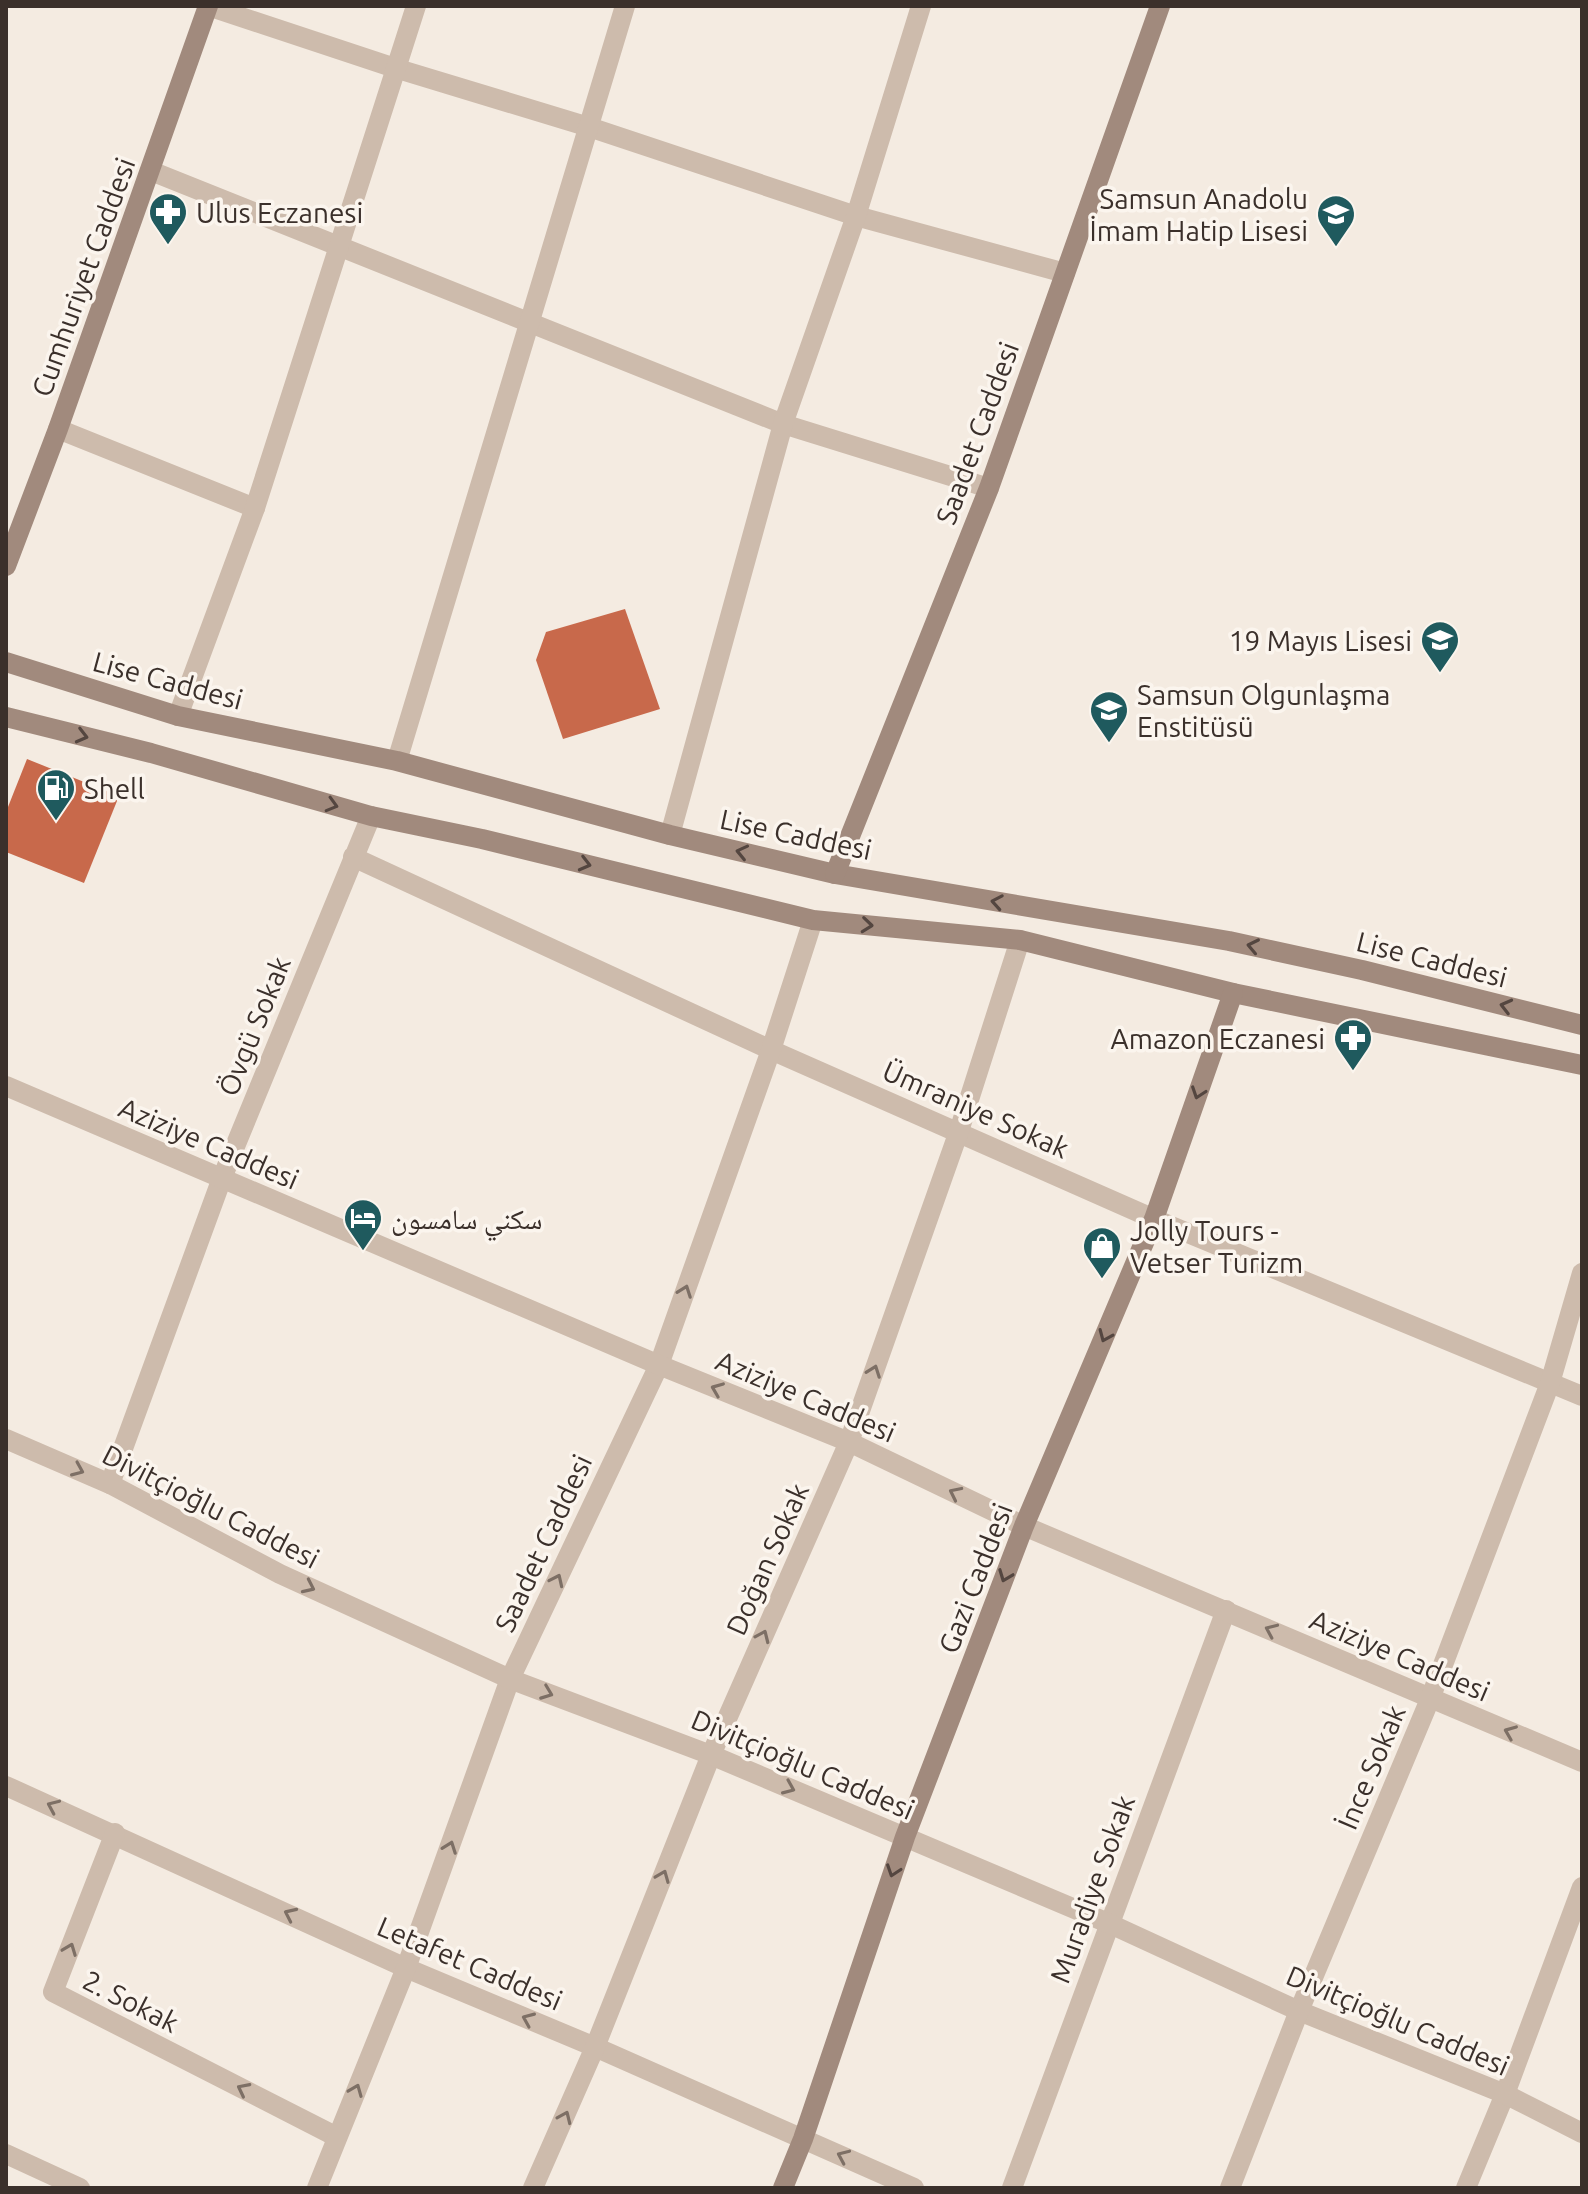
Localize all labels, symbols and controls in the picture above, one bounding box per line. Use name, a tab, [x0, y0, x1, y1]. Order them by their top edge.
street label: Cumhuriyet Caddesi	[25, 154, 141, 400]
place label: Samsun Anadolu İmam Hatip Lisesi	[1090, 183, 1308, 246]
pharmacy icon: Ulus Eczanesi	[147, 191, 189, 246]
school or university icon: Samsun Anadolu İmam Hatip Lisesi	[1315, 193, 1357, 248]
place label: Ulus Eczanesi	[196, 197, 363, 228]
street label: Saadet Caddesi	[930, 338, 1024, 528]
school or university icon: 19 Mayıs Lisesi	[1419, 619, 1461, 674]
place label: 19 Mayıs Lisesi	[1229, 625, 1412, 656]
street label: Lise Caddesi	[90, 645, 246, 715]
place label: Samsun Olgunlaşma Enstitüsü	[1137, 679, 1390, 742]
school or university icon: Samsun Olgunlaşma Enstitüsü	[1088, 689, 1130, 744]
one-way arrow	[74, 727, 88, 744]
fuel station icon: Shell	[35, 767, 77, 822]
place label: Shell	[84, 773, 145, 804]
one-way arrow	[325, 796, 339, 812]
street label: Lise Caddesi	[718, 803, 874, 865]
one-way arrow	[736, 844, 749, 861]
one-way arrow	[578, 855, 592, 872]
one-way arrow	[990, 894, 1004, 911]
one-way arrow	[860, 916, 873, 933]
street label: Lise Caddesi	[1354, 925, 1510, 993]
one-way arrow	[1247, 938, 1261, 955]
street label: Övgü Sokak	[212, 952, 296, 1100]
one-way arrow	[1500, 998, 1514, 1015]
pharmacy icon: Amazon Eczanesi	[1332, 1017, 1374, 1072]
place label: Amazon Eczanesi	[1111, 1023, 1325, 1054]
street label: Ümraniye Sokak	[878, 1054, 1074, 1164]
one-way arrow	[1192, 1086, 1208, 1100]
street label: Aziziye Caddesi	[115, 1091, 303, 1195]
hotel icon: سكني سامسون	[342, 1197, 384, 1252]
place label: سكني سامسون	[391, 1203, 542, 1242]
place label: Jolly Tours - Vetser Turizm	[1130, 1215, 1303, 1278]
shop icon: Jolly Tours - Vetser Turizm	[1081, 1225, 1123, 1280]
one-way arrow	[675, 1285, 692, 1299]
one-way arrow	[1098, 1328, 1114, 1342]
street label: Aziziye Caddesi	[712, 1344, 900, 1448]
one-way arrow	[864, 1364, 881, 1378]
one-way arrow	[711, 1382, 725, 1399]
street label: Divitçioğlu Caddesi	[98, 1438, 324, 1574]
street label: Saadet Caddesi	[488, 1450, 598, 1636]
one-way arrow	[69, 1460, 84, 1476]
street label: Doğan Sokak	[720, 1478, 814, 1640]
one-way arrow	[949, 1487, 964, 1503]
street label: Gazi Caddesi	[932, 1499, 1018, 1657]
one-way arrow	[998, 1568, 1015, 1582]
one-way arrow	[547, 1574, 563, 1588]
one-way arrow	[301, 1577, 316, 1593]
street label: Aziziye Caddesi	[1306, 1603, 1494, 1707]
one-way arrow	[1265, 1624, 1279, 1640]
one-way arrow	[753, 1630, 769, 1644]
one-way arrow	[539, 1683, 553, 1700]
street label: İnce Sokak	[1331, 1700, 1411, 1834]
street label: Divitçioğlu Caddesi	[687, 1703, 919, 1825]
one-way arrow	[1504, 1726, 1518, 1742]
one-way arrow	[781, 1778, 795, 1794]
street label: Muradiye Sokak	[1044, 1791, 1140, 1987]
one-way arrow	[47, 1800, 61, 1816]
one-way arrow	[440, 1841, 456, 1855]
one-way arrow	[887, 1864, 903, 1878]
one-way arrow	[653, 1870, 670, 1884]
one-way arrow	[283, 1908, 298, 1924]
street label: Letafet Caddesi	[373, 1910, 567, 2016]
one-way arrow	[60, 1943, 77, 1957]
street label: Divitçioğlu Caddesi	[1282, 1959, 1514, 2081]
street label: 2. Sokak	[78, 1964, 184, 2038]
one-way arrow	[522, 2012, 536, 2028]
one-way arrow	[236, 2083, 251, 2098]
one-way arrow	[347, 2083, 363, 2098]
one-way arrow	[555, 2110, 571, 2125]
one-way arrow	[837, 2150, 851, 2166]

